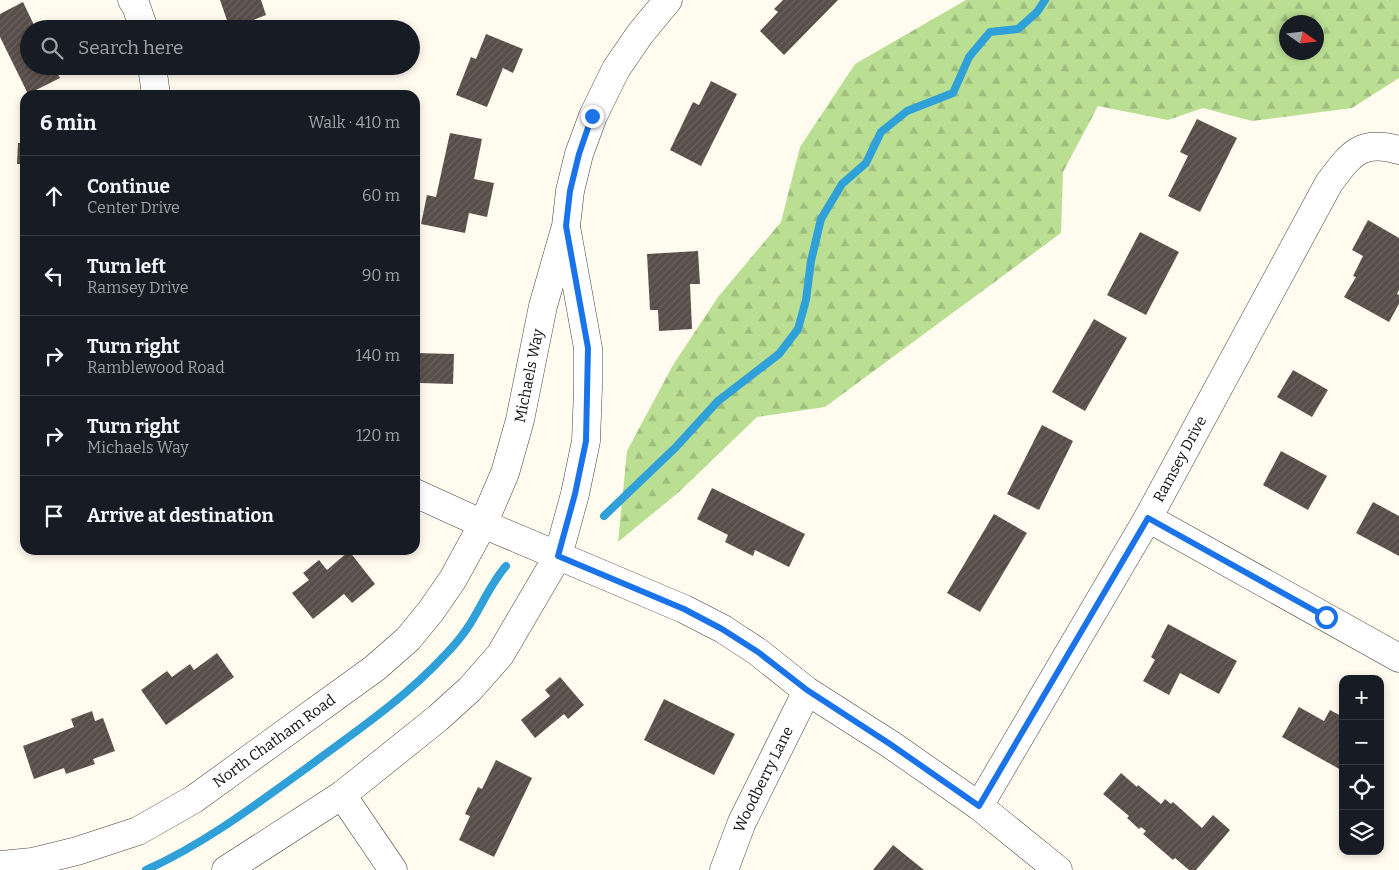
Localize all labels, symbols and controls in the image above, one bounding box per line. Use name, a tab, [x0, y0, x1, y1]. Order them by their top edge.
north arrow	[1279, 15, 1324, 60]
search box	[20, 20, 420, 75]
icon: search	[38, 34, 66, 62]
text: Search here	[78, 36, 183, 59]
route end	[581, 105, 604, 128]
text: 6 min	[40, 110, 96, 136]
text: Walk · 410 m	[308, 113, 400, 132]
text: Continue	[87, 175, 170, 198]
icon: ahead	[40, 182, 68, 210]
text: 60 m	[362, 186, 400, 205]
text: Center Drive	[87, 198, 180, 217]
text: Turn left	[87, 255, 166, 278]
icon: left	[40, 262, 68, 290]
text: 90 m	[362, 266, 400, 285]
text: Ramsey Drive	[87, 278, 188, 297]
street label: Michaels Way	[511, 327, 547, 424]
text: Turn right	[87, 335, 180, 358]
icon: right	[40, 342, 68, 370]
text: 140 m	[355, 346, 400, 365]
text: Ramblewood Road	[87, 358, 225, 377]
street label: Ramsey Drive	[1149, 413, 1210, 505]
text: Turn right	[87, 415, 180, 438]
icon: right	[40, 422, 68, 450]
text: 120 m	[356, 426, 400, 445]
text: Michaels Way	[87, 438, 189, 457]
icon: arrive	[40, 502, 68, 530]
text: Arrive at destination	[87, 504, 274, 527]
route start	[1315, 606, 1338, 629]
map controls	[1339, 675, 1384, 855]
button: +	[1339, 675, 1384, 720]
street label: North Chatham Road	[209, 691, 339, 791]
button: −	[1339, 720, 1384, 765]
street label: Woodberry Lane	[730, 723, 797, 835]
button: locate	[1339, 765, 1384, 810]
button: layers	[1339, 810, 1384, 855]

